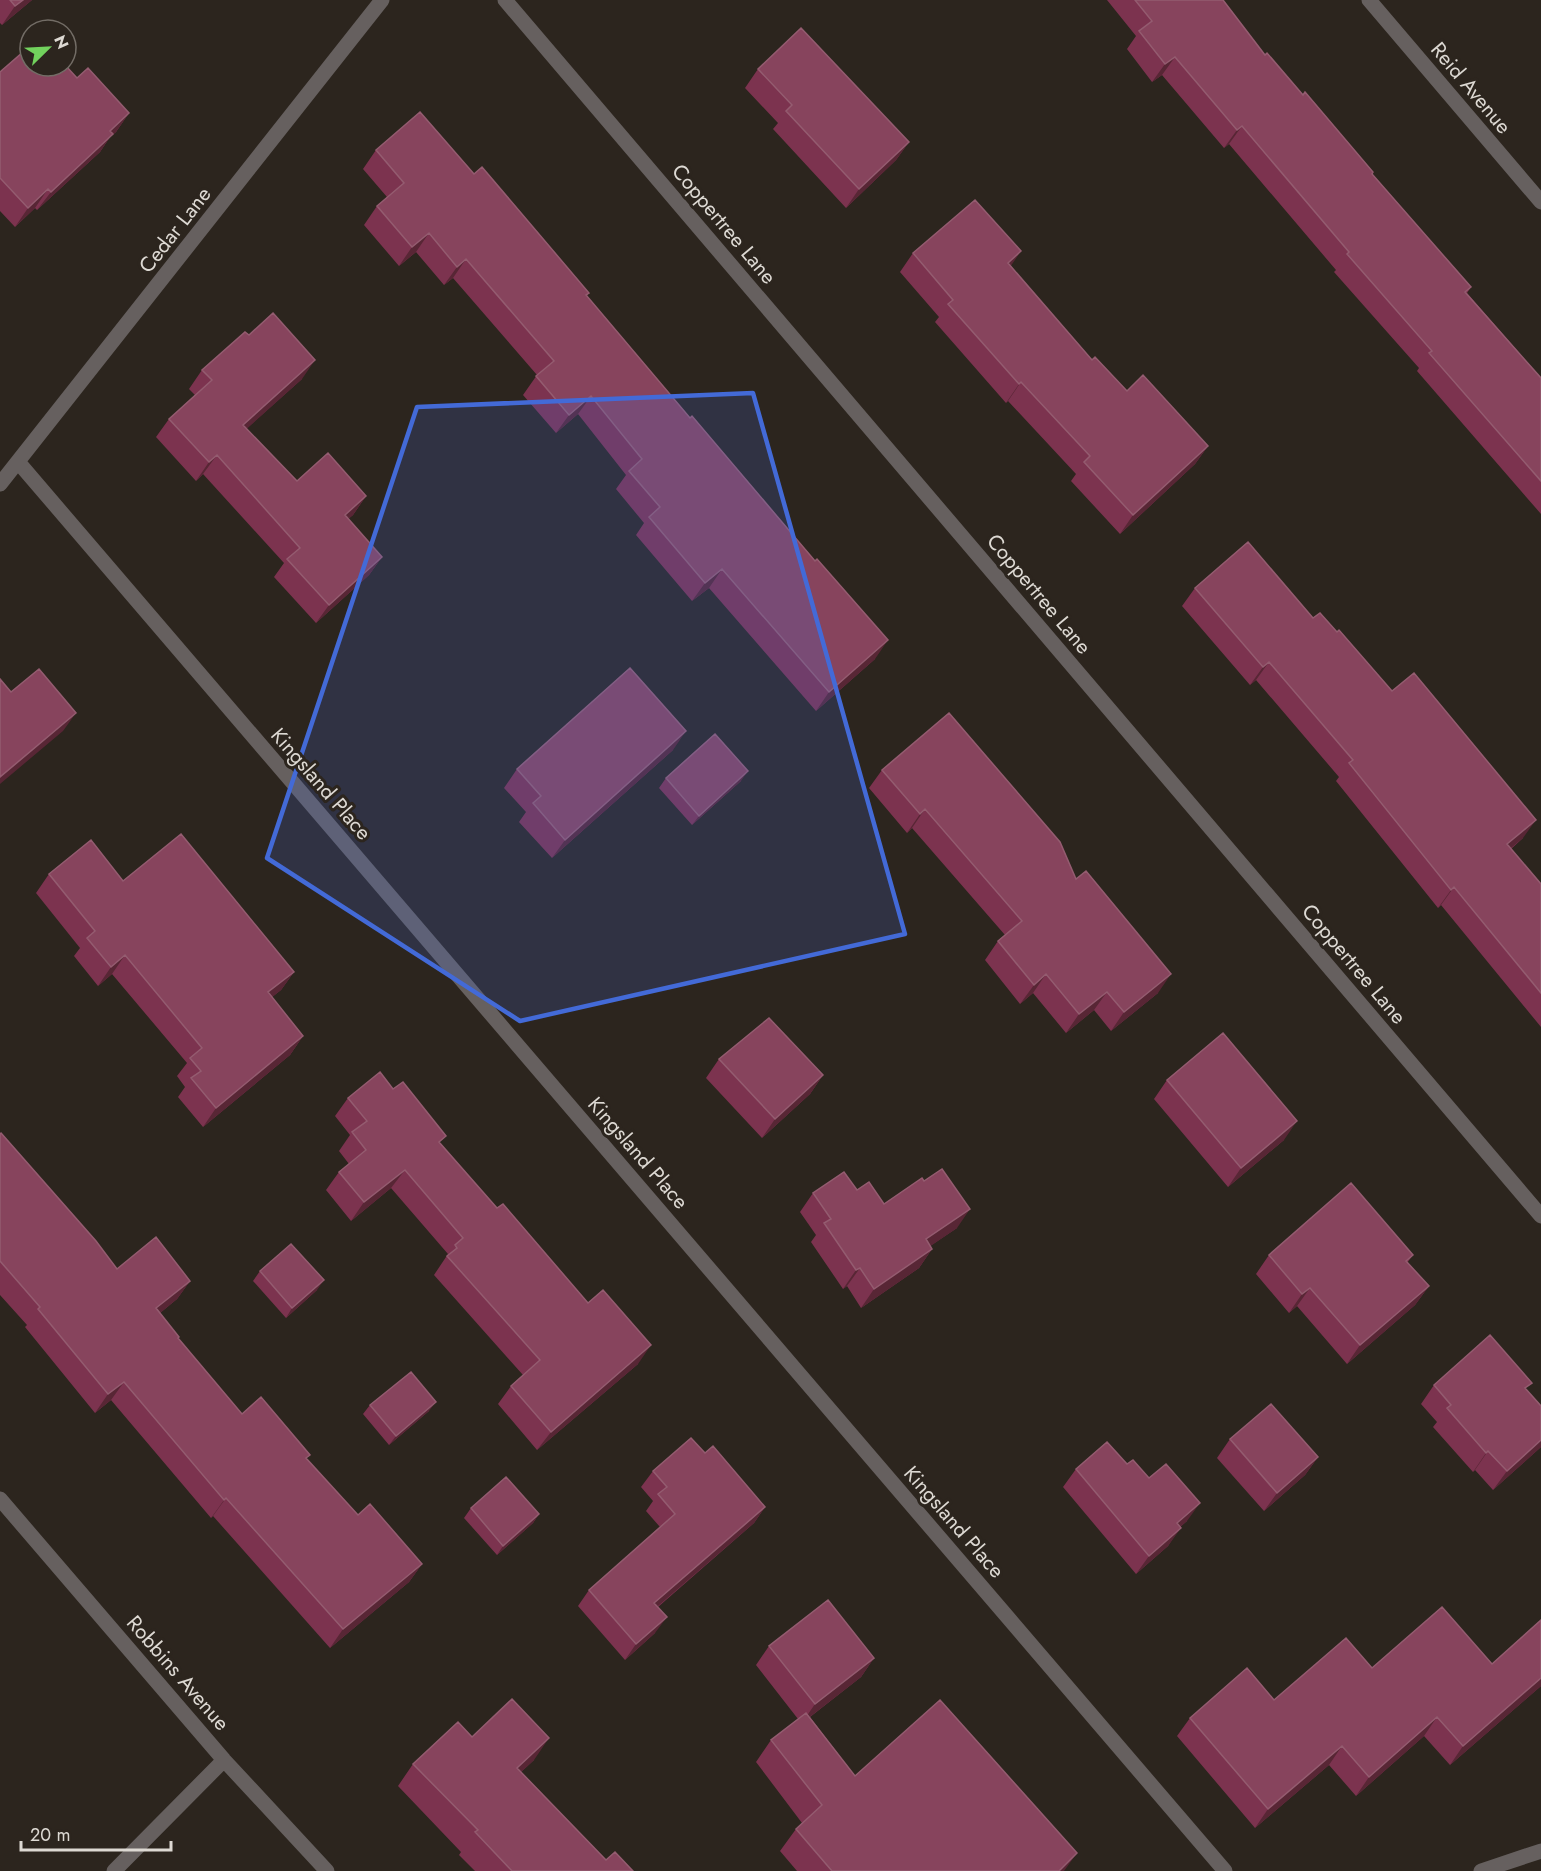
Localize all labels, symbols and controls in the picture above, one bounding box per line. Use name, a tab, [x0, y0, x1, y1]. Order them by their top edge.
north arrow	[18, 18, 78, 78]
text: N	[48, 32, 74, 53]
street label: Reid Avenue	[1424, 36, 1519, 141]
street label: Coppertree Lane	[665, 157, 784, 291]
street label: Cedar Lane	[132, 180, 218, 279]
street label: Coppertree Lane	[980, 527, 1099, 661]
street label: Kingsland Place	[264, 721, 378, 847]
street label: Coppertree Lane	[1295, 897, 1414, 1031]
street label: Kingsland Place	[581, 1090, 695, 1216]
street label: Kingsland Place	[897, 1459, 1011, 1585]
street label: Robbins Avenue	[119, 1609, 237, 1737]
scale bar	[21, 1814, 171, 1852]
text: 20 m	[30, 1822, 70, 1848]

